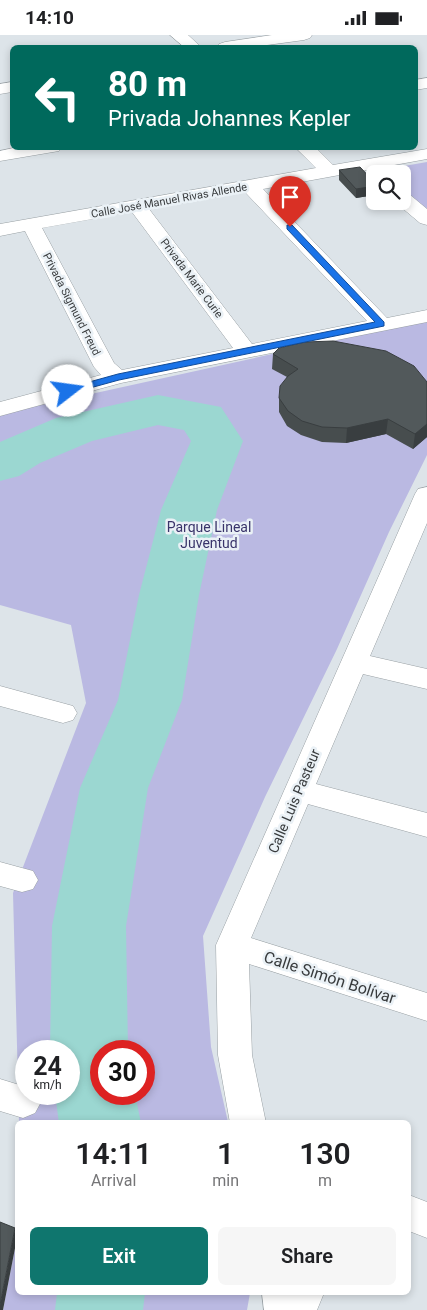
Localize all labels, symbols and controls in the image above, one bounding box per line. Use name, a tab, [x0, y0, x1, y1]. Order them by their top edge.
text: 14:10	[25, 6, 74, 29]
text: 80 m	[108, 64, 187, 105]
icon: left	[25, 65, 90, 130]
text: Privada Johannes Kepler	[108, 106, 351, 131]
map controls	[366, 165, 411, 210]
button: search	[366, 165, 411, 210]
pin	[269, 176, 311, 227]
street label: Calle José Manuel Rivas Allende	[90, 180, 248, 221]
icon: arrive	[276, 183, 304, 211]
street label: Privada Marie Curie	[158, 236, 226, 320]
street label: Privada Sigmund Freud	[40, 251, 103, 358]
position arrow	[41, 364, 93, 416]
park label: Parque Lineal Juventud	[167, 519, 251, 551]
street label: Calle Luis Pasteur	[265, 746, 323, 855]
street label: Calle Simón Bolívar	[262, 947, 399, 1008]
speed limit sign: 30	[90, 1040, 155, 1105]
text: 24	[33, 1052, 62, 1081]
text: km/h	[33, 1078, 62, 1092]
text: 14:11	[75, 1136, 152, 1171]
text: 1	[217, 1136, 234, 1171]
text: 130	[299, 1136, 351, 1171]
text: Arrival	[91, 1171, 136, 1190]
text: min	[212, 1171, 239, 1190]
text: m	[318, 1171, 332, 1190]
button: Exit	[30, 1227, 208, 1285]
button: Share	[218, 1227, 396, 1285]

